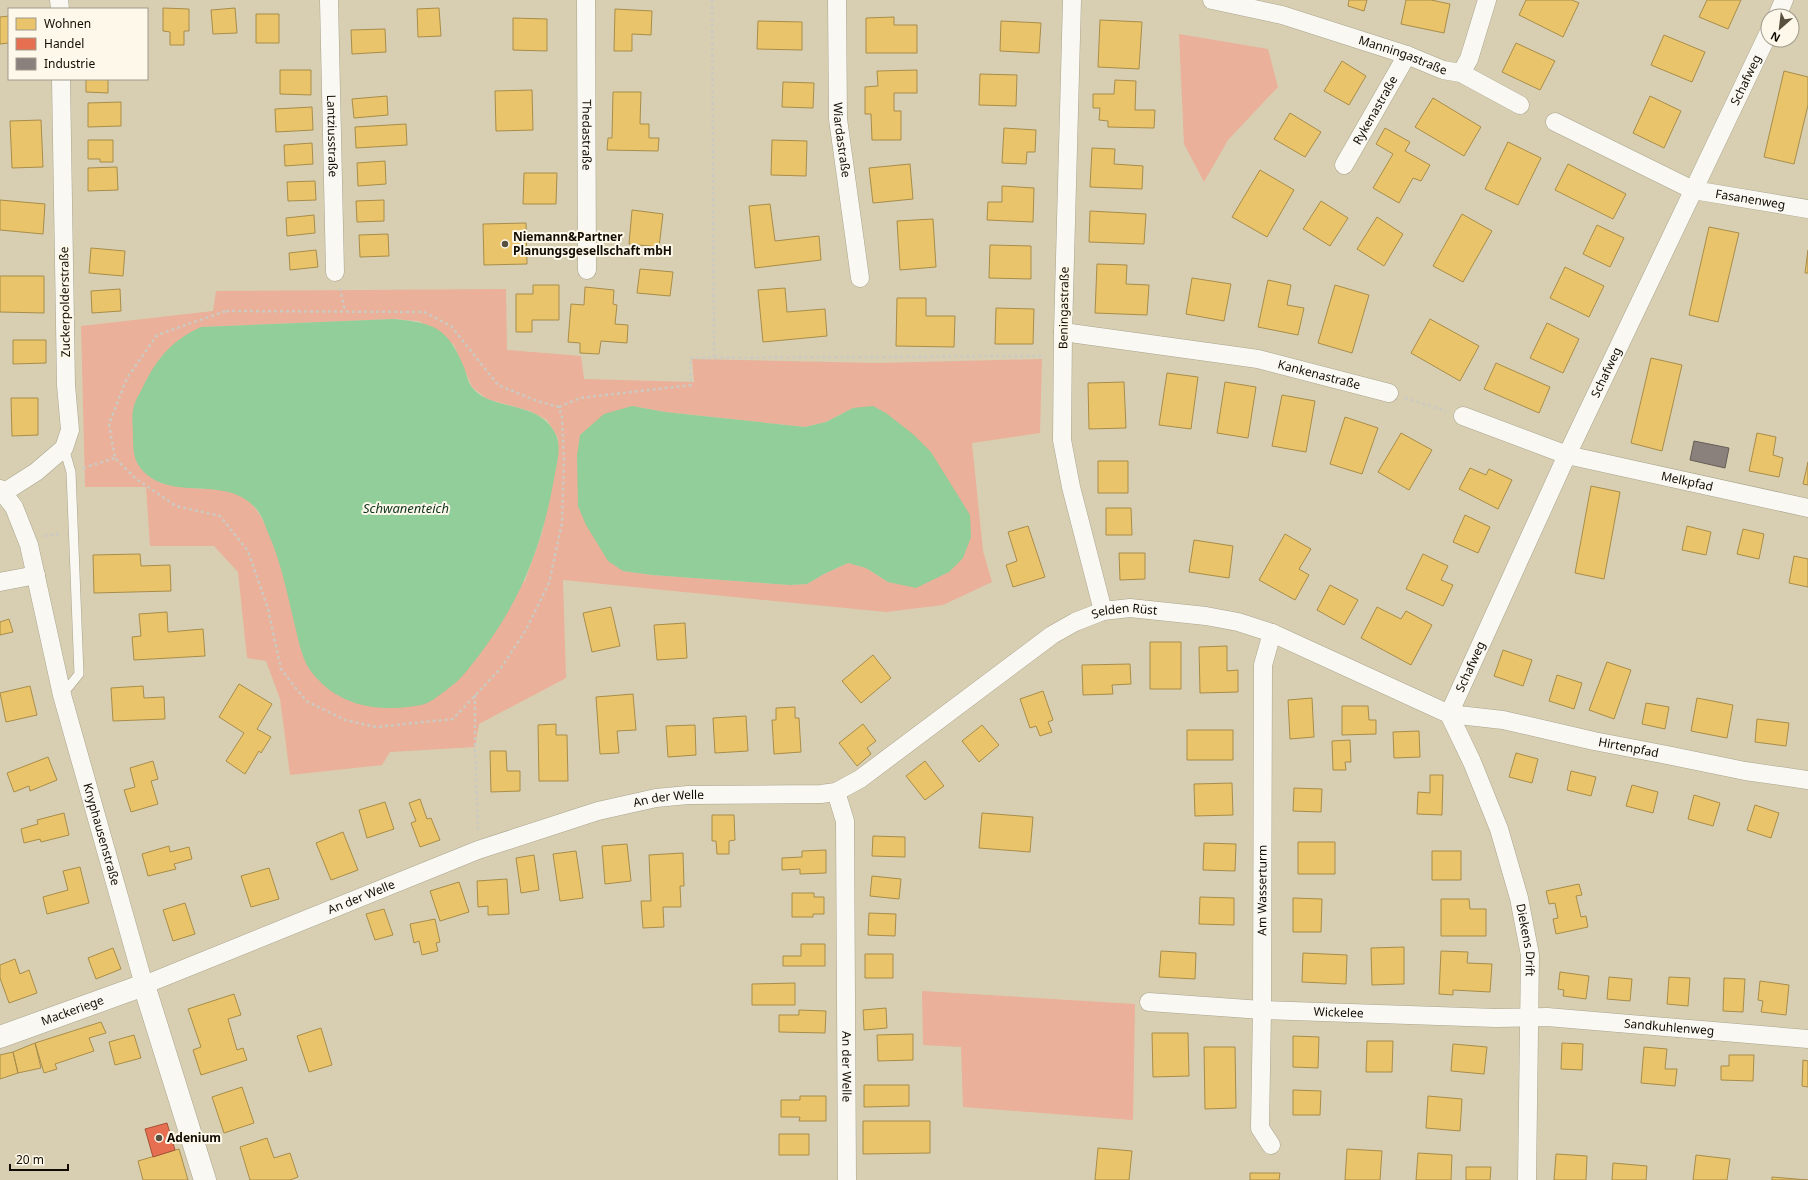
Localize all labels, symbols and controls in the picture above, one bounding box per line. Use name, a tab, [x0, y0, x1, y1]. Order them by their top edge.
legend	[8, 8, 148, 80]
north arrow	[1760, 8, 1800, 48]
text: Wohnen	[44, 15, 91, 32]
text: N	[1768, 29, 1783, 46]
street label: Manningastraße	[1357, 31, 1448, 79]
text: Handel	[44, 35, 84, 52]
street label: Schafweg	[1726, 52, 1765, 108]
text: Industrie	[44, 55, 95, 72]
street label: Rykenastraße	[1348, 72, 1401, 148]
street label: Lantziusstraße	[323, 94, 342, 178]
street label: Thedastraße	[578, 100, 596, 171]
street label: Wiardastraße	[830, 102, 855, 179]
street label: Fasanenweg	[1714, 185, 1787, 213]
place label: Niemann&Partner Planungsgesellschaft mbH	[513, 228, 672, 259]
marker: Niemann&Partner Planungsgesellschaft mbH	[500, 239, 510, 249]
street label: Zuckerpolderstraße	[55, 246, 74, 358]
street label: Beningastraße	[1054, 266, 1073, 349]
street label: Schafweg	[1587, 344, 1625, 400]
street label: Kankenastraße	[1276, 355, 1363, 393]
street label: Melkpfad	[1660, 467, 1715, 495]
water label: Schwanenteich	[363, 499, 449, 517]
street label: Selden Rüst	[1089, 599, 1159, 623]
street label: Schafweg	[1451, 638, 1489, 695]
street label: Hirtenpfad	[1597, 733, 1660, 761]
street label: Knyphausenstraße	[79, 781, 125, 888]
street label: An der Welle	[632, 786, 704, 811]
street label: Am Wasserturm	[1253, 845, 1270, 936]
street label: An der Welle	[325, 875, 398, 918]
street label: Diekens Drift	[1512, 902, 1539, 977]
street label: Mackeriege	[39, 991, 106, 1030]
street label: Wickelee	[1313, 1003, 1364, 1021]
street label: Sandkuhlenweg	[1623, 1015, 1715, 1039]
street label: An der Welle	[838, 1031, 856, 1102]
place label: Adenium	[167, 1129, 221, 1146]
marker: Adenium	[154, 1133, 164, 1143]
scale bar	[10, 1146, 68, 1172]
text: 20 m	[16, 1151, 44, 1168]

